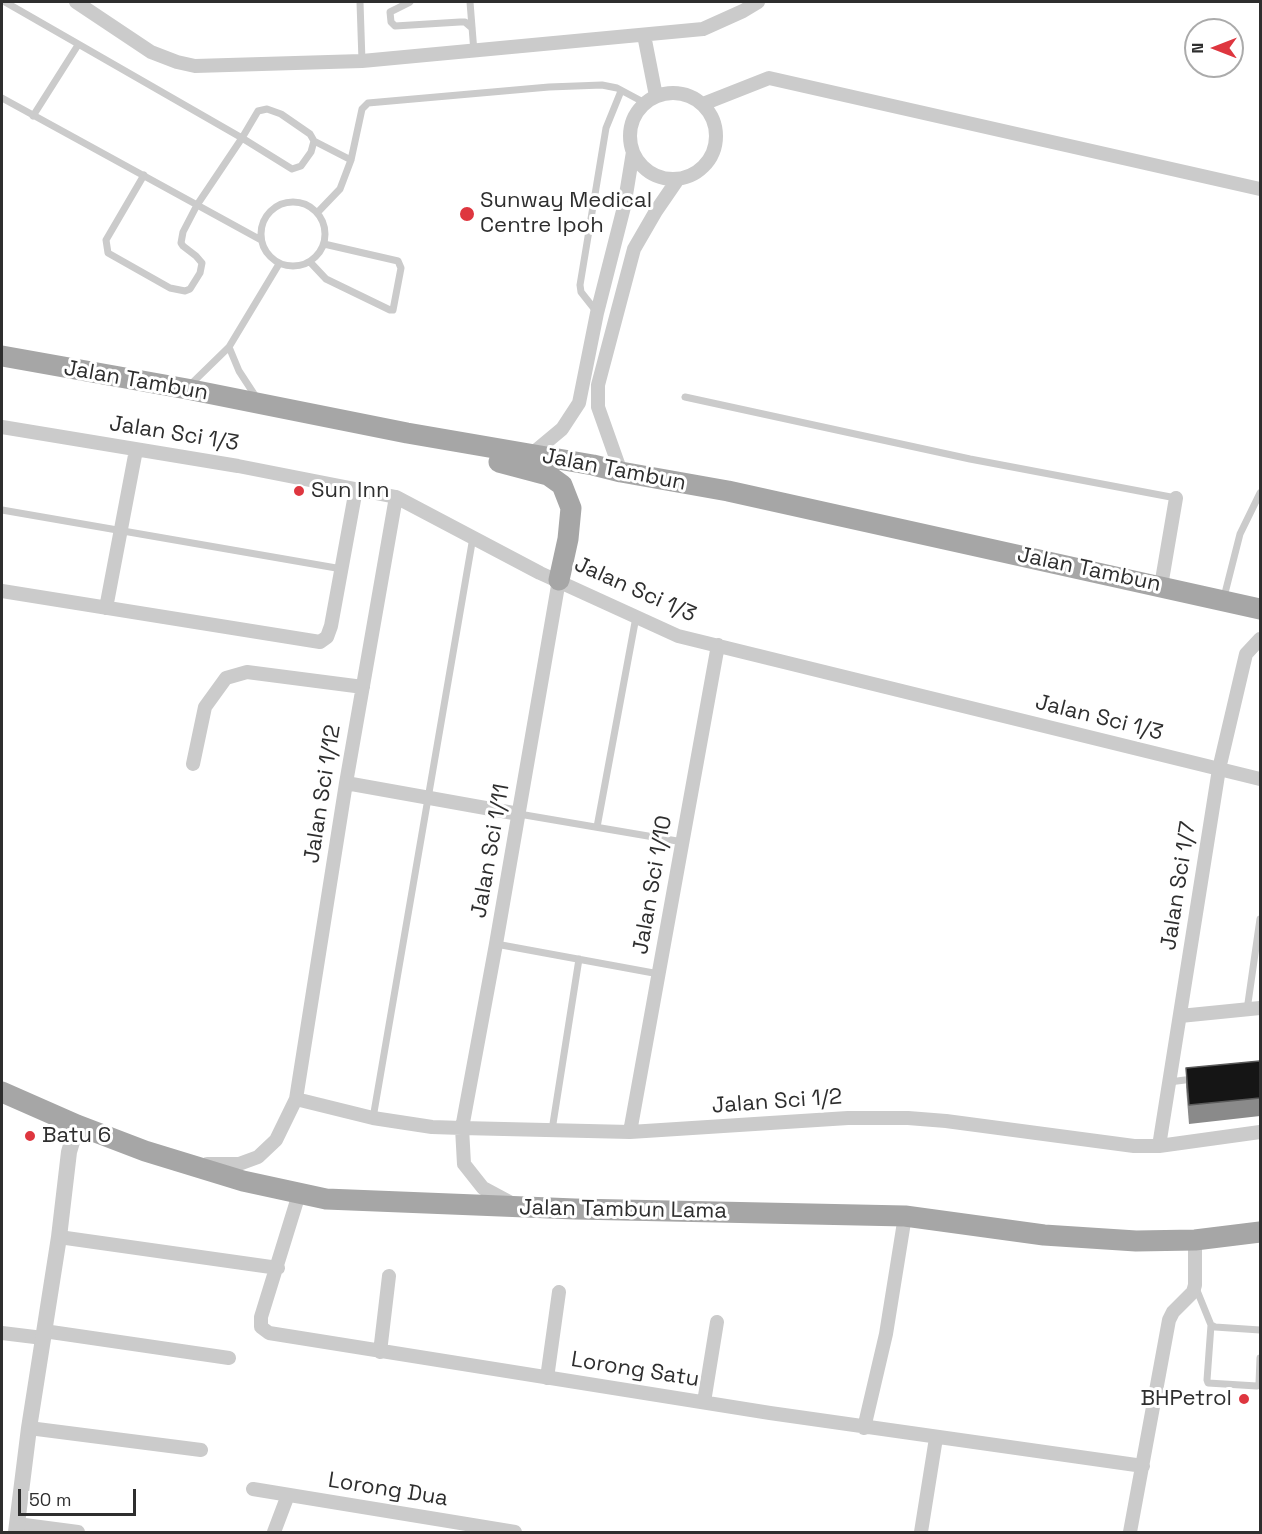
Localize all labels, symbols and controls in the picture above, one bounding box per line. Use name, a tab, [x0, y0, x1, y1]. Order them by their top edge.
north arrow	[1184, 18, 1244, 78]
text: N	[1187, 43, 1208, 53]
place label: Sunway Medical Centre Ipoh	[480, 188, 652, 240]
marker: Sunway Medical Centre Ipoh	[458, 205, 476, 223]
street label: Jalan Tambun	[62, 355, 210, 407]
street label: Jalan Sci 1/3	[107, 411, 241, 457]
street label: Jalan Tambun	[540, 443, 688, 497]
place label: Sun Inn	[311, 478, 389, 504]
marker: Sun Inn	[292, 484, 306, 498]
street label: Jalan Tambun	[1015, 542, 1163, 598]
street label: Jalan Sci 1/3	[570, 551, 700, 629]
street label: Jalan Sci 1/3	[1032, 689, 1166, 747]
street label: Jalan Sci 1/12	[299, 723, 347, 865]
street label: Jalan Sci 1/11	[466, 782, 516, 920]
street label: Jalan Sci 1/10	[628, 813, 678, 957]
street label: Jalan Sci 1/7	[1156, 820, 1202, 952]
street label: Jalan Sci 1/2	[711, 1084, 843, 1120]
place label: Batu 6	[42, 1123, 111, 1149]
marker: Batu 6	[23, 1129, 37, 1143]
street label: Jalan Tambun Lama	[519, 1195, 727, 1225]
street label: Lorong Satu	[569, 1347, 701, 1393]
place label: BHPetrol	[1141, 1386, 1232, 1412]
marker: BHPetrol	[1237, 1392, 1251, 1406]
street label: Lorong Dua	[326, 1467, 450, 1513]
scale bar	[21, 1477, 140, 1515]
text: 50 m	[29, 1488, 71, 1511]

